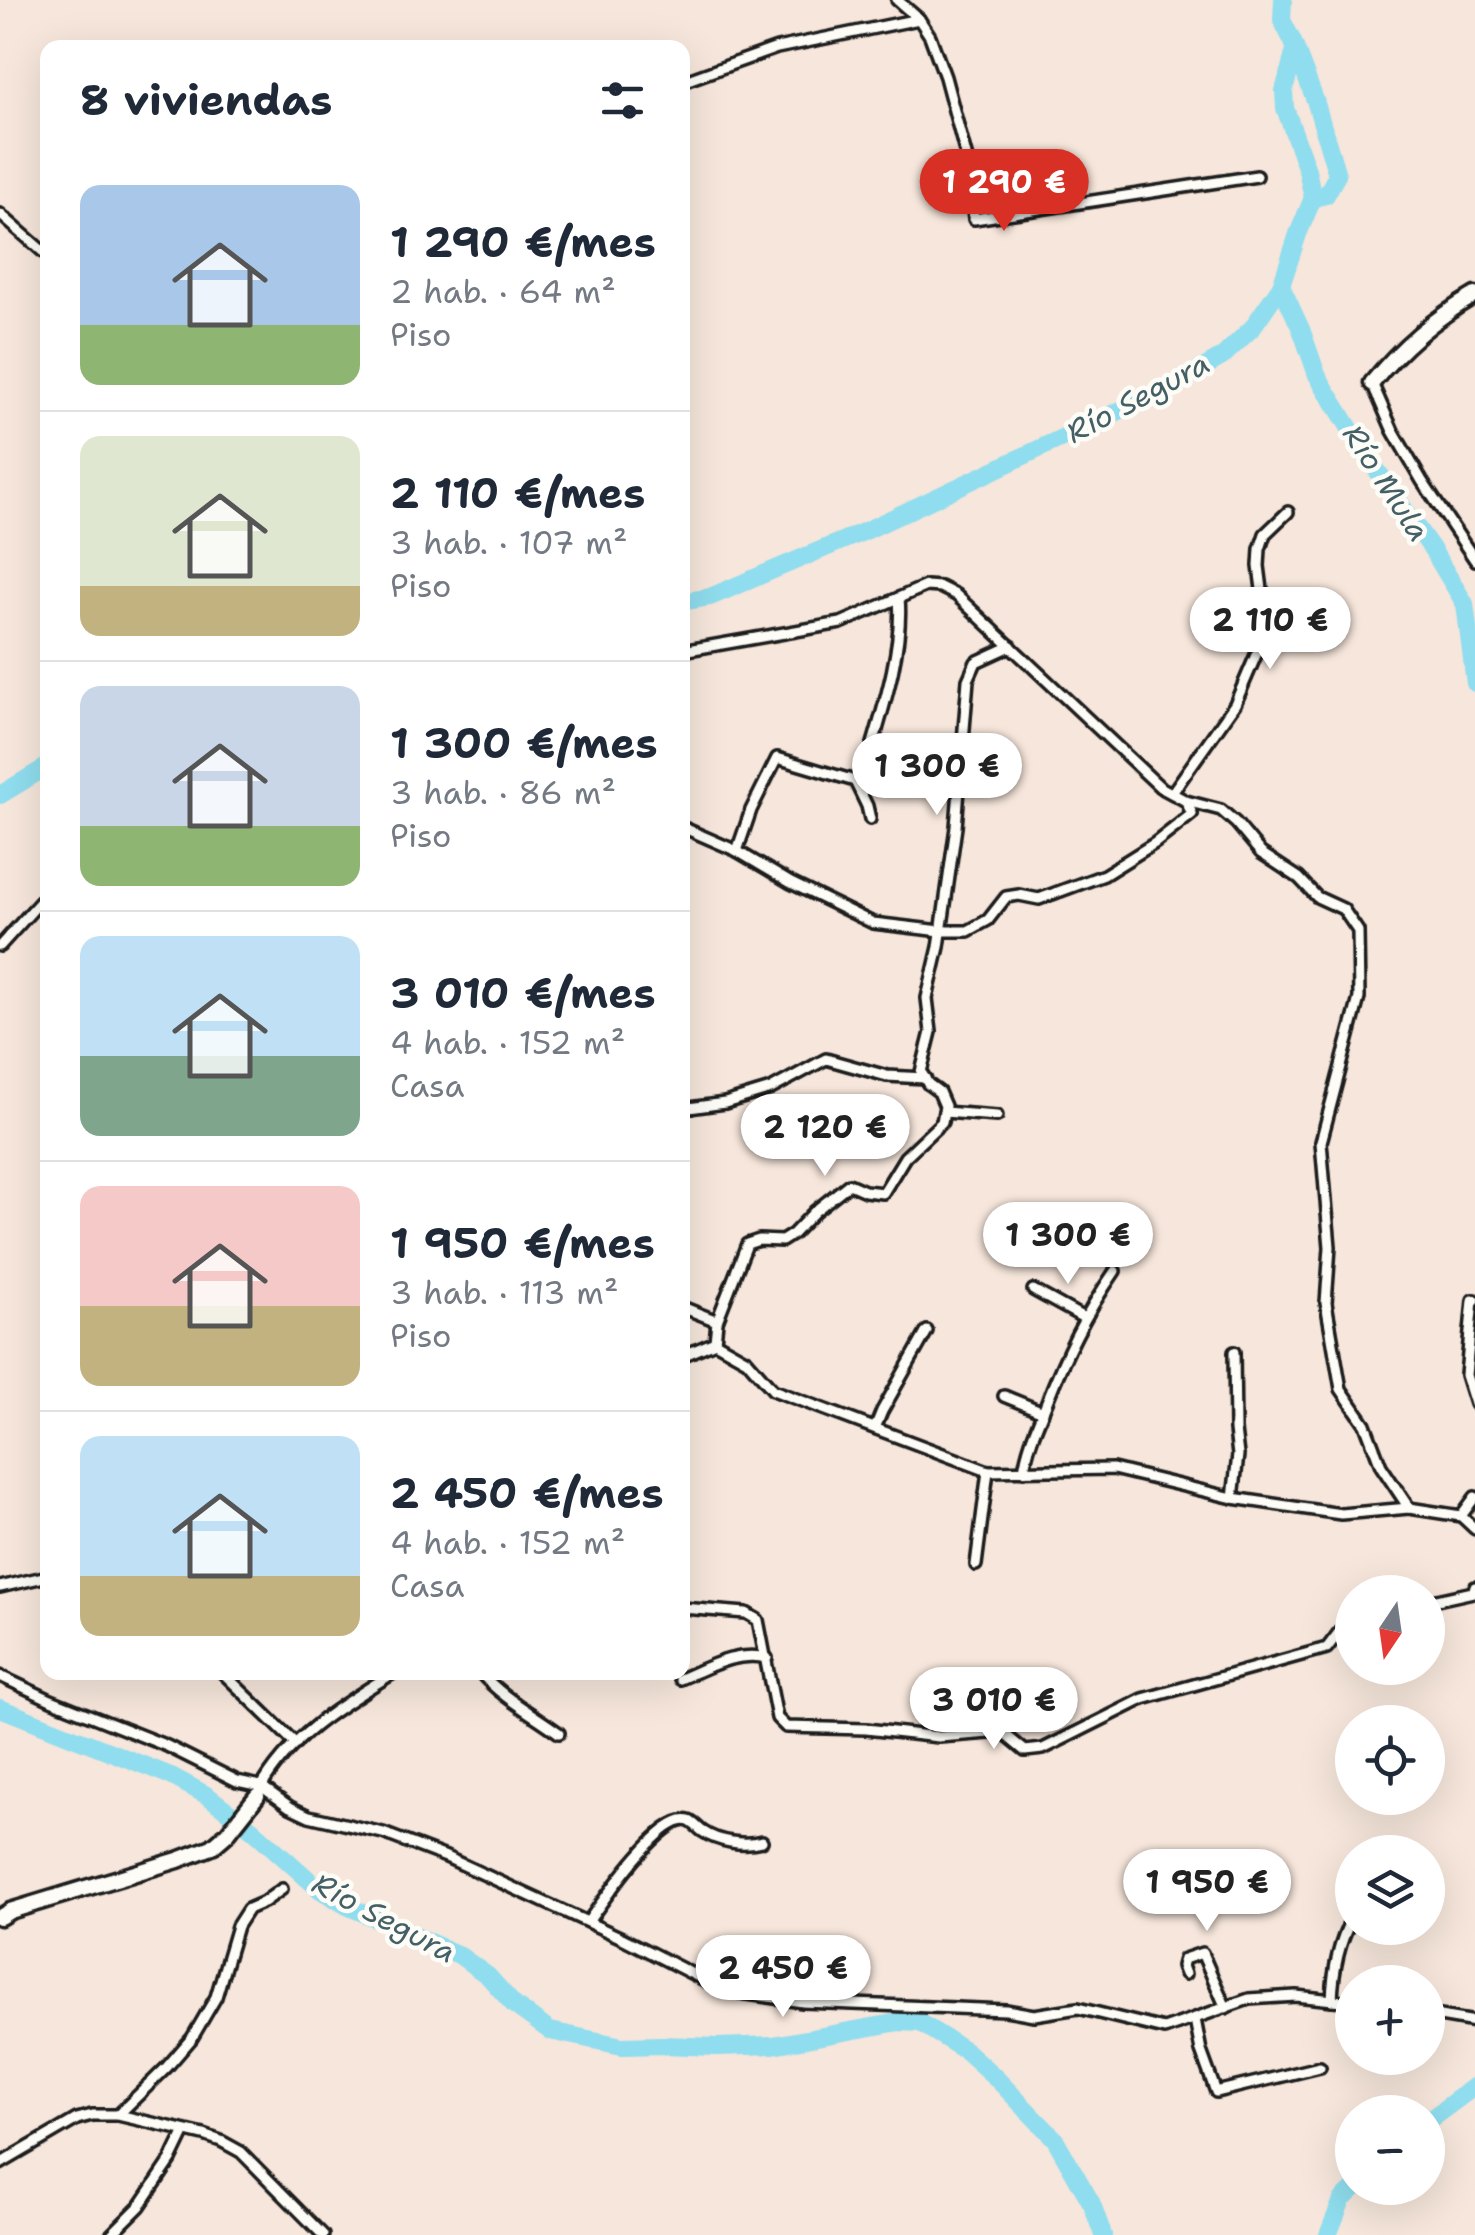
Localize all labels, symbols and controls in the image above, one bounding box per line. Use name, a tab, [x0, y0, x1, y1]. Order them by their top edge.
text: 8 viviendas	[80, 72, 332, 128]
icon: filters	[595, 73, 650, 128]
pin: 1 290 €	[912, 149, 1096, 234]
text: 1 290 €	[942, 160, 1066, 203]
text: 1 290 €/mes	[390, 214, 656, 270]
icon: home	[160, 225, 280, 345]
text: 2 hab. · 64 m²	[390, 270, 616, 313]
text: Piso	[390, 313, 451, 356]
water label: Río Segura	[1059, 343, 1217, 453]
water label: Río Mula	[1333, 416, 1440, 549]
text: 2 110 €/mes	[390, 465, 645, 521]
icon: home	[160, 476, 280, 596]
text: 3 hab. · 107 m²	[390, 521, 628, 564]
text: Piso	[390, 564, 451, 607]
pin: 2 110 €	[1178, 587, 1362, 672]
text: 2 110 €	[1212, 598, 1328, 641]
text: 1 300 €/mes	[390, 715, 658, 771]
icon: home	[160, 726, 280, 846]
pin: 1 300 €	[845, 733, 1029, 818]
text: 1 300 €	[874, 744, 1000, 787]
text: 3 hab. · 86 m²	[390, 771, 616, 814]
text: Piso	[390, 814, 451, 857]
text: 3 010 €/mes	[390, 965, 656, 1021]
icon: home	[160, 976, 280, 1096]
text: 4 hab. · 152 m²	[390, 1021, 625, 1064]
text: Casa	[390, 1064, 464, 1107]
pin: 2 120 €	[733, 1094, 917, 1179]
text: 2 120 €	[763, 1105, 887, 1148]
pin: 1 300 €	[976, 1202, 1160, 1287]
text: 1 300 €	[1005, 1213, 1131, 1256]
text: 1 950 €/mes	[390, 1215, 655, 1271]
icon: home	[160, 1226, 280, 1346]
text: 3 hab. · 113 m²	[390, 1271, 619, 1314]
text: Piso	[390, 1314, 451, 1357]
text: 2 450 €/mes	[390, 1465, 664, 1521]
icon: home	[160, 1476, 280, 1596]
text: 4 hab. · 152 m²	[390, 1521, 625, 1564]
text: Casa	[390, 1564, 464, 1607]
north arrow	[1335, 1575, 1445, 1685]
map controls	[1335, 1575, 1445, 2205]
pin: 3 010 €	[902, 1667, 1086, 1752]
text: 3 010 €	[932, 1678, 1056, 1721]
button: locate	[1335, 1705, 1445, 1815]
button: layers	[1335, 1835, 1445, 1945]
pin: 1 950 €	[1115, 1849, 1299, 1934]
text: 1 950 €	[1145, 1860, 1269, 1903]
water label: Río Segura	[305, 1863, 463, 1973]
pin: 2 450 €	[691, 1935, 875, 2020]
text: 2 450 €	[718, 1946, 848, 1989]
button: +	[1335, 1965, 1445, 2075]
button: −	[1335, 2095, 1445, 2205]

